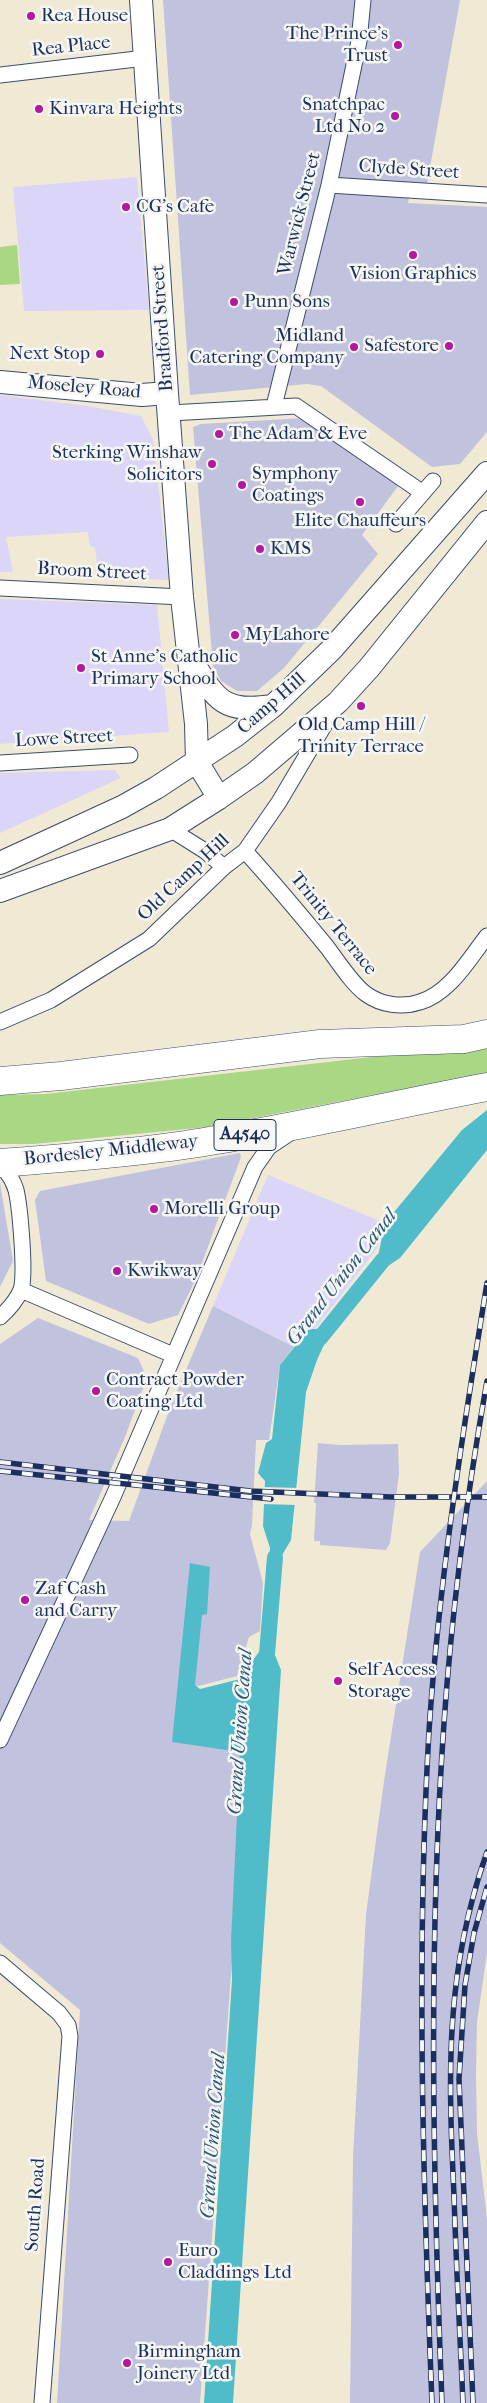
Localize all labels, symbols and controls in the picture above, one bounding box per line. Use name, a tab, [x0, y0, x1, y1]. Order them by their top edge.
place label: Rea House	[41, 5, 128, 27]
marker: Rea House	[25, 10, 37, 22]
place label: The Prince's Trust	[286, 23, 388, 67]
street label: Rea Place	[30, 32, 112, 62]
marker: The Prince's Trust	[392, 39, 404, 51]
place label: Snatchpac Ltd No 2	[302, 94, 385, 138]
place label: Kinvara Heights	[49, 98, 182, 120]
marker: Kinvara Heights	[33, 103, 45, 115]
marker: Snatchpac Ltd No 2	[389, 110, 401, 122]
street label: Warwick Street	[274, 150, 326, 278]
street label: Clyde Street	[358, 155, 460, 185]
place label: CG's Cafe	[136, 196, 214, 218]
marker: CG's Cafe	[120, 201, 132, 213]
marker: Vision Graphics	[407, 249, 419, 261]
place label: Vision Graphics	[349, 263, 477, 285]
street label: Bradford Street	[147, 264, 179, 392]
place label: Punn Sons	[244, 291, 330, 313]
marker: Punn Sons	[228, 296, 240, 308]
place label: Midland Catering Company	[190, 325, 344, 369]
place label: Safestore	[364, 335, 439, 357]
marker: Safestore	[443, 340, 455, 352]
marker: Midland Catering Company	[348, 341, 360, 353]
place label: Next Stop	[9, 343, 90, 365]
marker: Next Stop	[94, 348, 106, 360]
street label: Moseley Road	[26, 372, 142, 404]
place label: The Adam & Eve	[229, 423, 367, 445]
marker: The Adam & Eve	[213, 428, 225, 440]
place label: Sterking Winshaw Solicitors	[52, 442, 202, 486]
marker: Sterking Winshaw Solicitors	[206, 458, 218, 470]
place label: Symphony Coatings	[252, 463, 338, 507]
marker: Symphony Coatings	[236, 479, 248, 491]
marker: Elite Chauffeurs	[354, 496, 366, 508]
place label: Elite Chauffeurs	[294, 510, 426, 532]
place label: KMS	[270, 538, 311, 560]
marker: KMS	[254, 543, 266, 555]
street label: Broom Street	[37, 558, 147, 586]
place label: MyLahore	[245, 624, 330, 646]
marker: MyLahore	[229, 629, 241, 641]
place label: St Anne's Catholic Primary School	[91, 646, 238, 690]
marker: St Anne's Catholic Primary School	[75, 662, 87, 674]
street label: Camp Hill	[233, 668, 311, 740]
marker: Old Camp Hill / Trinity Terrace	[355, 700, 367, 712]
place label: Old Camp Hill / Trinity Terrace	[298, 714, 424, 758]
street label: Lowe Street	[14, 725, 114, 753]
street label: Old Camp Hill	[133, 830, 235, 926]
street label: Trinity Terrace	[284, 868, 382, 980]
road number: A4540	[214, 1120, 276, 1150]
street label: Bordesley Middleway	[23, 1131, 199, 1171]
place label: Morelli Group	[164, 1198, 280, 1220]
marker: Morelli Group	[148, 1203, 160, 1215]
water label: Grand Union Canal	[282, 1205, 402, 1351]
place label: Kwikway	[127, 1260, 202, 1282]
marker: Kwikway	[111, 1265, 123, 1277]
place label: Contract Powder Coating Ltd	[106, 1369, 244, 1413]
marker: Contract Powder Coating Ltd	[90, 1385, 102, 1397]
place label: Zaf Cash and Carry	[35, 1578, 117, 1622]
marker: Zaf Cash and Carry	[19, 1594, 31, 1606]
water label: Grand Union Canal	[223, 1649, 259, 1815]
place label: Self Access Storage	[348, 1659, 435, 1703]
marker: Self Access Storage	[332, 1675, 344, 1687]
water label: Grand Union Canal	[196, 2053, 232, 2219]
street label: South Road	[21, 2157, 51, 2253]
place label: Euro Claddings Ltd	[178, 2240, 292, 2284]
marker: Euro Claddings Ltd	[162, 2256, 174, 2268]
place label: Birmingham Joinery Ltd	[137, 2341, 241, 2385]
marker: Birmingham Joinery Ltd	[121, 2357, 133, 2369]

